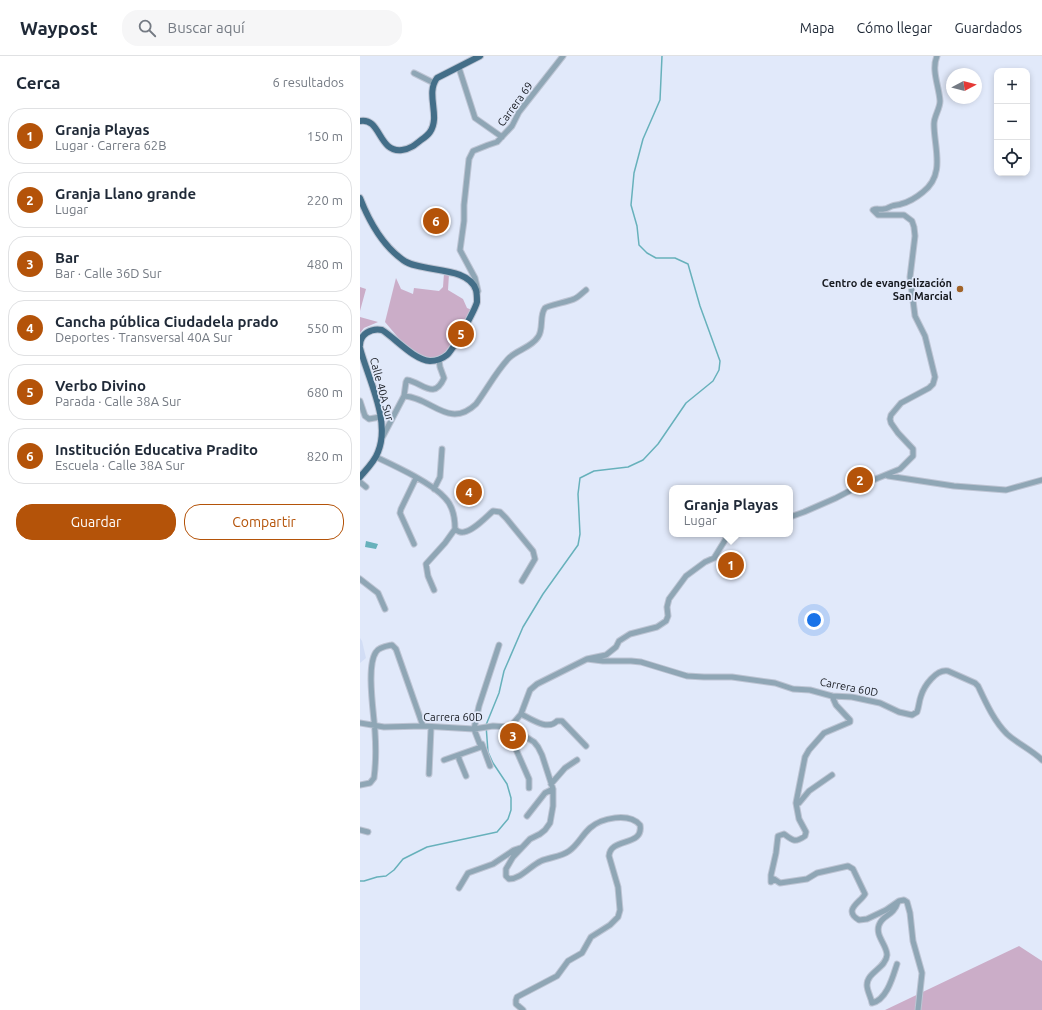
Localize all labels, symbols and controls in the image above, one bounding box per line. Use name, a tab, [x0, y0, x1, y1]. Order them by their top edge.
search box	[122, 10, 402, 46]
text: Waypost	[20, 17, 98, 39]
icon: search	[136, 17, 158, 39]
text: Buscar aquí	[168, 19, 245, 36]
text: Mapa	[800, 20, 835, 36]
text: Cómo llegar	[857, 20, 932, 36]
text: Guardados	[954, 20, 1022, 36]
north arrow	[946, 68, 982, 104]
map controls	[994, 68, 1030, 176]
button: +	[994, 68, 1030, 104]
text: Cerca	[16, 73, 61, 92]
text: 6 resultados	[273, 75, 344, 89]
street label: Carrera 69	[495, 80, 535, 128]
button: −	[994, 104, 1030, 140]
text: Granja Playas	[55, 121, 150, 138]
text: 1	[26, 129, 34, 143]
text: 150 m	[307, 129, 343, 143]
text: Lugar · Carrera 62B	[55, 138, 166, 152]
button: locate	[994, 140, 1030, 176]
text: Granja Llano grande	[55, 185, 196, 202]
text: 2	[26, 193, 34, 207]
text: 220 m	[307, 193, 343, 207]
text: Lugar	[55, 202, 88, 216]
pin: 6	[423, 206, 449, 236]
text: Bar	[55, 249, 79, 266]
text: 3	[26, 257, 34, 271]
text: 480 m	[307, 257, 343, 271]
text: Bar · Calle 36D Sur	[55, 266, 162, 280]
place label: Centro de evangelización San Marcial	[822, 277, 953, 302]
marker: Centro de evangelización San Marcial	[955, 284, 965, 294]
text: Cancha pública Ciudadela prado	[55, 313, 279, 330]
pin: 5	[448, 319, 474, 349]
text: 4	[26, 321, 34, 335]
text: 550 m	[307, 321, 343, 335]
text: Deportes · Transversal 40A Sur	[55, 330, 232, 344]
street label: Calle 40A Sur	[368, 356, 396, 423]
text: Verbo Divino	[55, 377, 146, 394]
text: 5	[26, 385, 34, 399]
text: 680 m	[307, 385, 343, 399]
text: Parada · Calle 38A Sur	[55, 394, 181, 408]
text: Institución Educativa Pradito	[55, 441, 258, 458]
text: 6	[26, 449, 34, 463]
text: 820 m	[307, 449, 343, 463]
text: Escuela · Calle 38A Sur	[55, 458, 185, 472]
pin: 2	[847, 465, 873, 495]
pin: 4	[456, 477, 482, 507]
popup	[669, 485, 793, 537]
text: Granja Playas	[684, 496, 778, 513]
button: Guardar	[16, 504, 176, 540]
button: Compartir	[184, 504, 344, 540]
text: Lugar	[684, 513, 717, 527]
pin: 1	[718, 550, 744, 580]
your location	[804, 610, 824, 630]
street label: Carrera 60D	[819, 675, 879, 699]
street label: Carrera 60D	[423, 711, 483, 723]
pin: 3	[500, 721, 526, 751]

